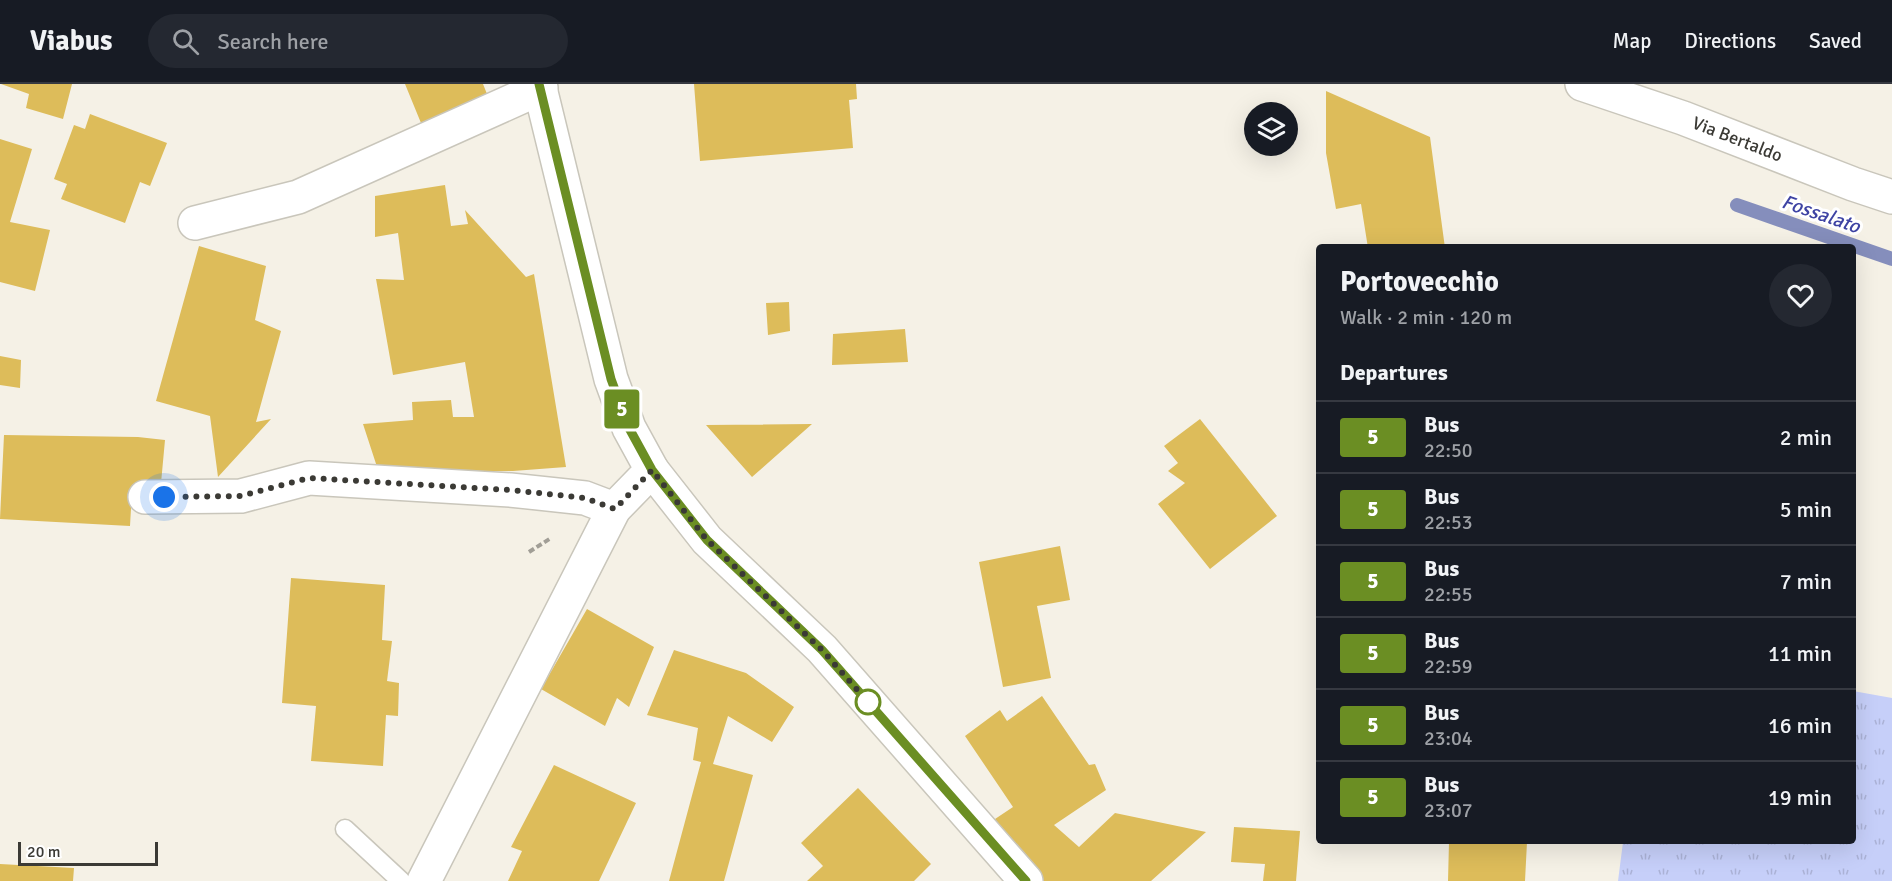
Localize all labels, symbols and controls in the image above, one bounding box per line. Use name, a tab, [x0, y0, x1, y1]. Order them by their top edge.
search box	[148, 14, 568, 68]
text: Viabus	[30, 24, 112, 58]
icon: search	[169, 25, 202, 58]
text: Search here	[217, 28, 328, 55]
text: Map	[1613, 28, 1651, 54]
text: Directions	[1684, 28, 1776, 54]
text: Saved	[1809, 28, 1862, 54]
map controls	[1244, 102, 1298, 156]
button: layers	[1244, 102, 1298, 156]
street label: Via Bertaldo	[1689, 112, 1786, 167]
water label: Fossalato	[1779, 189, 1865, 240]
button: heart	[1769, 264, 1832, 327]
text: Portovecchio	[1340, 265, 1499, 299]
text: Walk · 2 min · 120 m	[1340, 305, 1512, 330]
text: Departures	[1340, 359, 1448, 386]
line badge: 5	[602, 390, 642, 428]
text: 5	[616, 396, 628, 422]
text: Bus	[1424, 411, 1459, 438]
text: 5	[1367, 424, 1379, 450]
text: 2 min	[1780, 424, 1832, 451]
text: 22:50	[1424, 438, 1473, 463]
your location	[149, 482, 179, 512]
text: Bus	[1424, 483, 1459, 510]
text: 5	[1367, 496, 1379, 522]
text: 5 min	[1780, 496, 1832, 523]
text: 22:53	[1424, 510, 1473, 535]
text: Bus	[1424, 555, 1459, 582]
text: 5	[1367, 568, 1379, 594]
text: 7 min	[1780, 568, 1832, 595]
text: 22:55	[1424, 582, 1473, 607]
text: Bus	[1424, 627, 1459, 654]
text: 5	[1367, 640, 1379, 666]
text: 11 min	[1768, 640, 1832, 667]
text: 22:59	[1424, 654, 1473, 679]
unlabelled marker	[855, 689, 881, 715]
text: Bus	[1424, 699, 1459, 726]
text: 5	[1367, 712, 1379, 738]
text: 16 min	[1768, 712, 1832, 739]
text: 23:04	[1424, 726, 1473, 751]
text: Bus	[1424, 771, 1459, 798]
text: 5	[1367, 784, 1379, 810]
text: 19 min	[1768, 784, 1832, 811]
text: 23:07	[1424, 798, 1473, 823]
scale bar	[18, 839, 158, 866]
text: 20 m	[27, 842, 61, 862]

